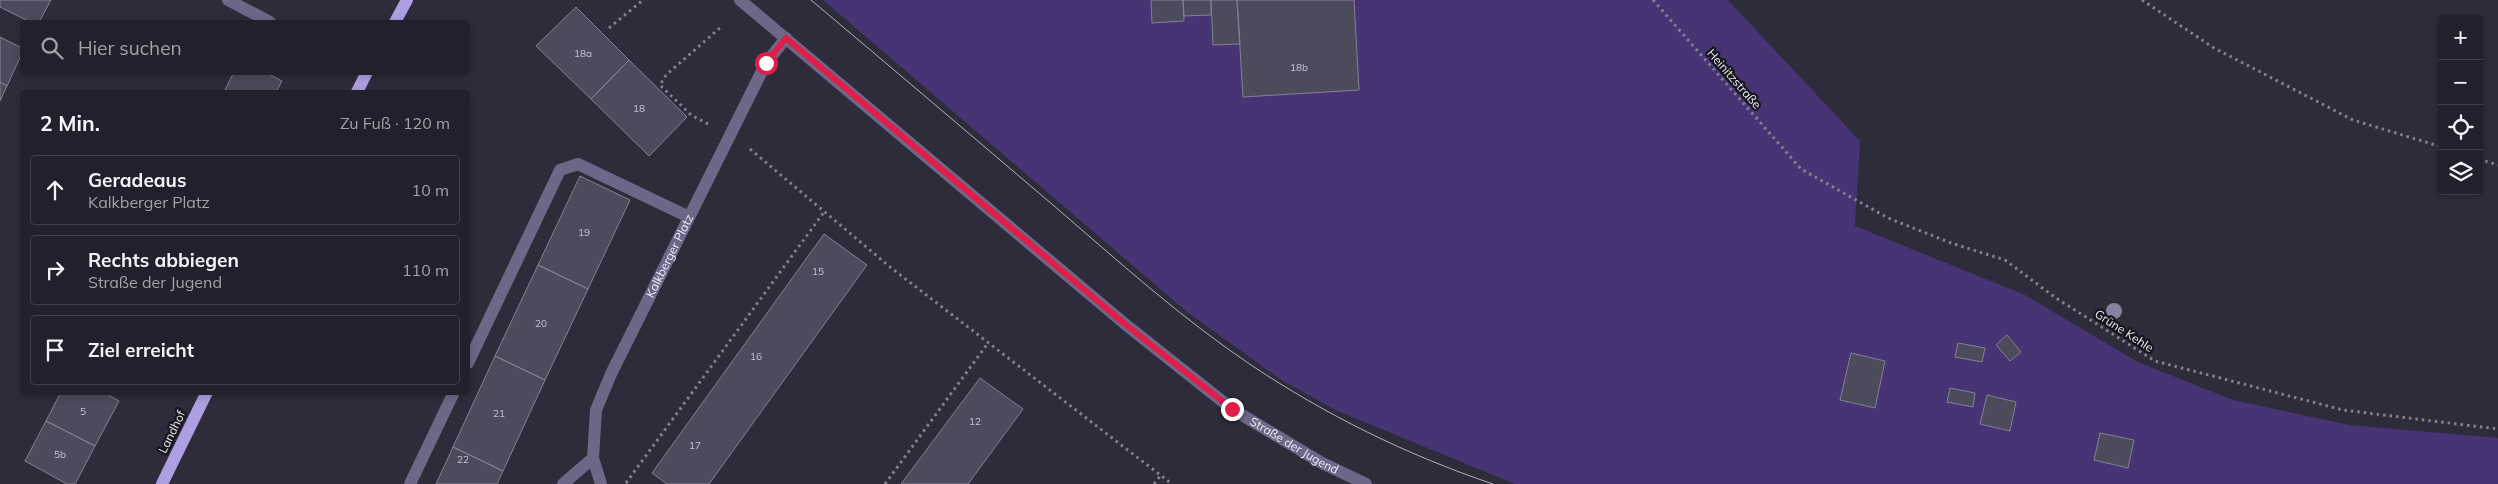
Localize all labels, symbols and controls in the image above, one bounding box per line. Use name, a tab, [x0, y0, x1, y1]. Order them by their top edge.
map controls	[2438, 15, 2483, 195]
button: +	[2438, 15, 2483, 60]
search box	[20, 20, 470, 75]
icon: search	[38, 34, 66, 62]
text: Hier suchen	[78, 36, 182, 60]
street label: Heinitzstraße	[1704, 46, 1764, 112]
house number: 18a	[574, 47, 592, 60]
route start	[755, 52, 778, 75]
button: −	[2438, 60, 2483, 105]
house number: 18b	[1290, 61, 1308, 74]
house number: 18	[633, 102, 645, 115]
button: locate	[2438, 105, 2483, 150]
text: 2 Min.	[40, 110, 100, 136]
text: Zu Fuß · 120 m	[340, 113, 450, 133]
button: layers	[2438, 150, 2483, 195]
text: Geradeaus	[88, 168, 186, 192]
icon: ahead	[41, 176, 69, 204]
text: 10 m	[412, 180, 449, 200]
text: Kalkberger Platz	[88, 192, 210, 212]
street label: Kalkberger Platz	[642, 212, 696, 300]
house number: 19	[578, 226, 590, 239]
text: Rechts abbiegen	[88, 248, 239, 272]
icon: right	[41, 256, 69, 284]
text: 110 m	[402, 260, 449, 280]
house number: 15	[812, 265, 824, 278]
text: Straße der Jugend	[88, 272, 222, 292]
street label: Grüne Kehle	[2092, 306, 2157, 355]
house number: 20	[535, 317, 547, 330]
icon: arrive	[41, 336, 69, 364]
text: Ziel erreicht	[88, 338, 194, 362]
house number: 16	[750, 350, 762, 363]
route end	[1221, 398, 1244, 421]
house number: 5	[80, 405, 86, 418]
street label: Landhof	[155, 407, 189, 456]
house number: 21	[493, 407, 505, 420]
street label: Straße der Jugend	[1247, 413, 1341, 477]
house number: 12	[969, 415, 981, 428]
house number: 17	[689, 439, 701, 452]
house number: 5b	[54, 448, 66, 461]
house number: 22	[457, 453, 469, 466]

